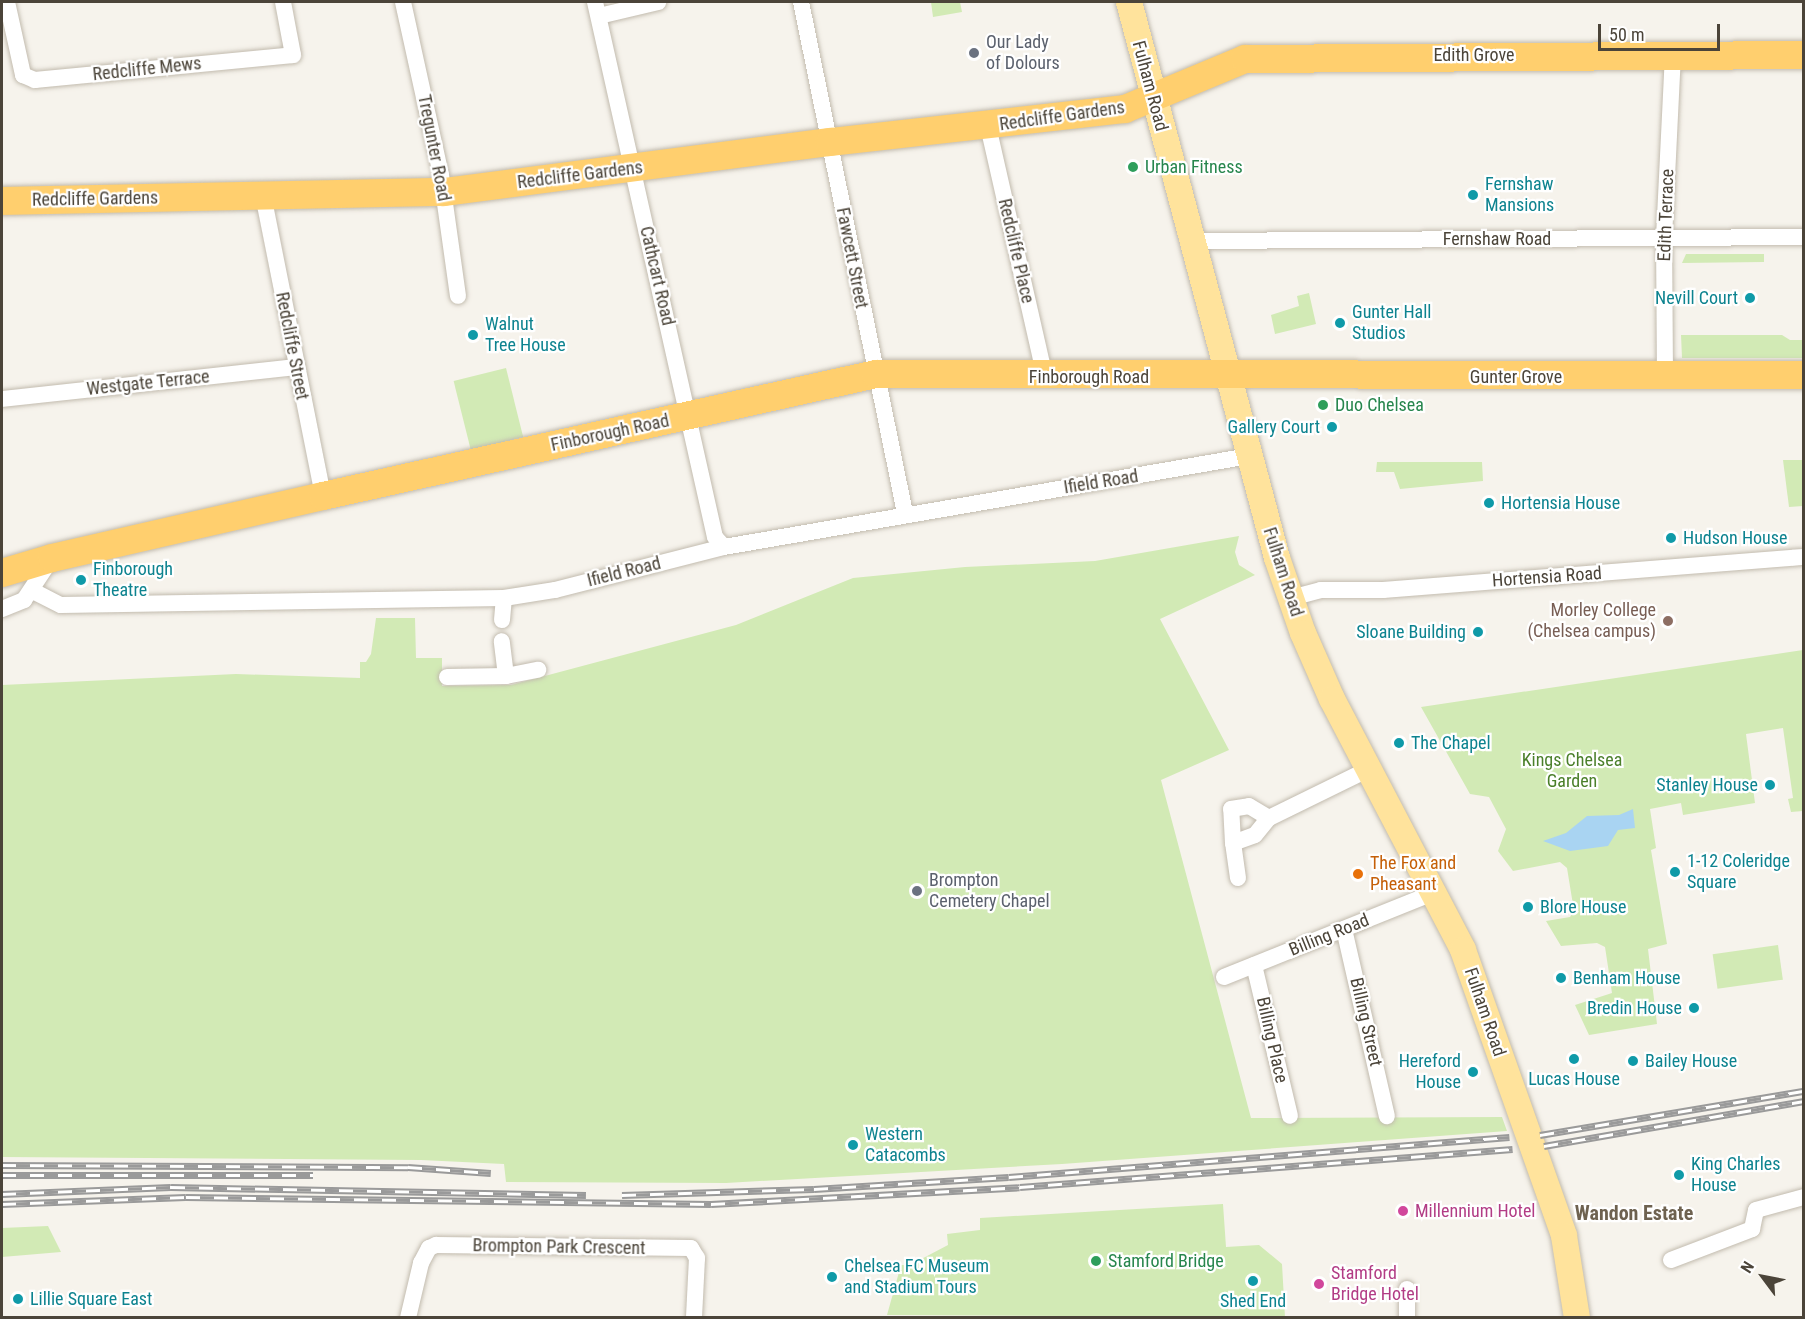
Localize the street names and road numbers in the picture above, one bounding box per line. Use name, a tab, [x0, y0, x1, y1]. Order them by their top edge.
street label: Fulham Road	[1128, 39, 1172, 133]
street label: Edith Grove	[1434, 44, 1514, 66]
street label: Redcliffe Mews	[92, 53, 202, 85]
street label: Tregunter Road	[413, 93, 455, 203]
street label: Redcliffe Gardens	[998, 97, 1126, 135]
street label: Redcliffe Gardens	[516, 157, 644, 193]
street label: Edith Terrace	[1654, 168, 1678, 262]
street label: Redcliffe Gardens	[32, 187, 158, 211]
street label: Redcliffe Place	[993, 197, 1039, 305]
street label: Fawcett Street	[832, 206, 872, 310]
street label: Cathcart Road	[635, 224, 679, 328]
street label: Fernshaw Road	[1443, 228, 1551, 250]
street label: Redcliffe Street	[271, 290, 313, 402]
street label: Westgate Terrace	[85, 366, 211, 400]
street label: Finborough Road	[1029, 366, 1149, 388]
street label: Gunter Grove	[1470, 366, 1562, 388]
street label: Finborough Road	[549, 410, 671, 456]
street label: Ifield Road	[1062, 465, 1140, 499]
street label: Fulham Road	[1258, 525, 1308, 619]
street label: Ifield Road	[585, 552, 663, 592]
street label: Hortensia Road	[1491, 562, 1603, 592]
street label: Billing Road	[1286, 909, 1372, 961]
street label: Fulham Road	[1460, 965, 1510, 1059]
street label: Billing Street	[1345, 976, 1387, 1068]
street label: Billing Place	[1252, 995, 1292, 1085]
street label: Brompton Park Crescent	[472, 1235, 646, 1259]

